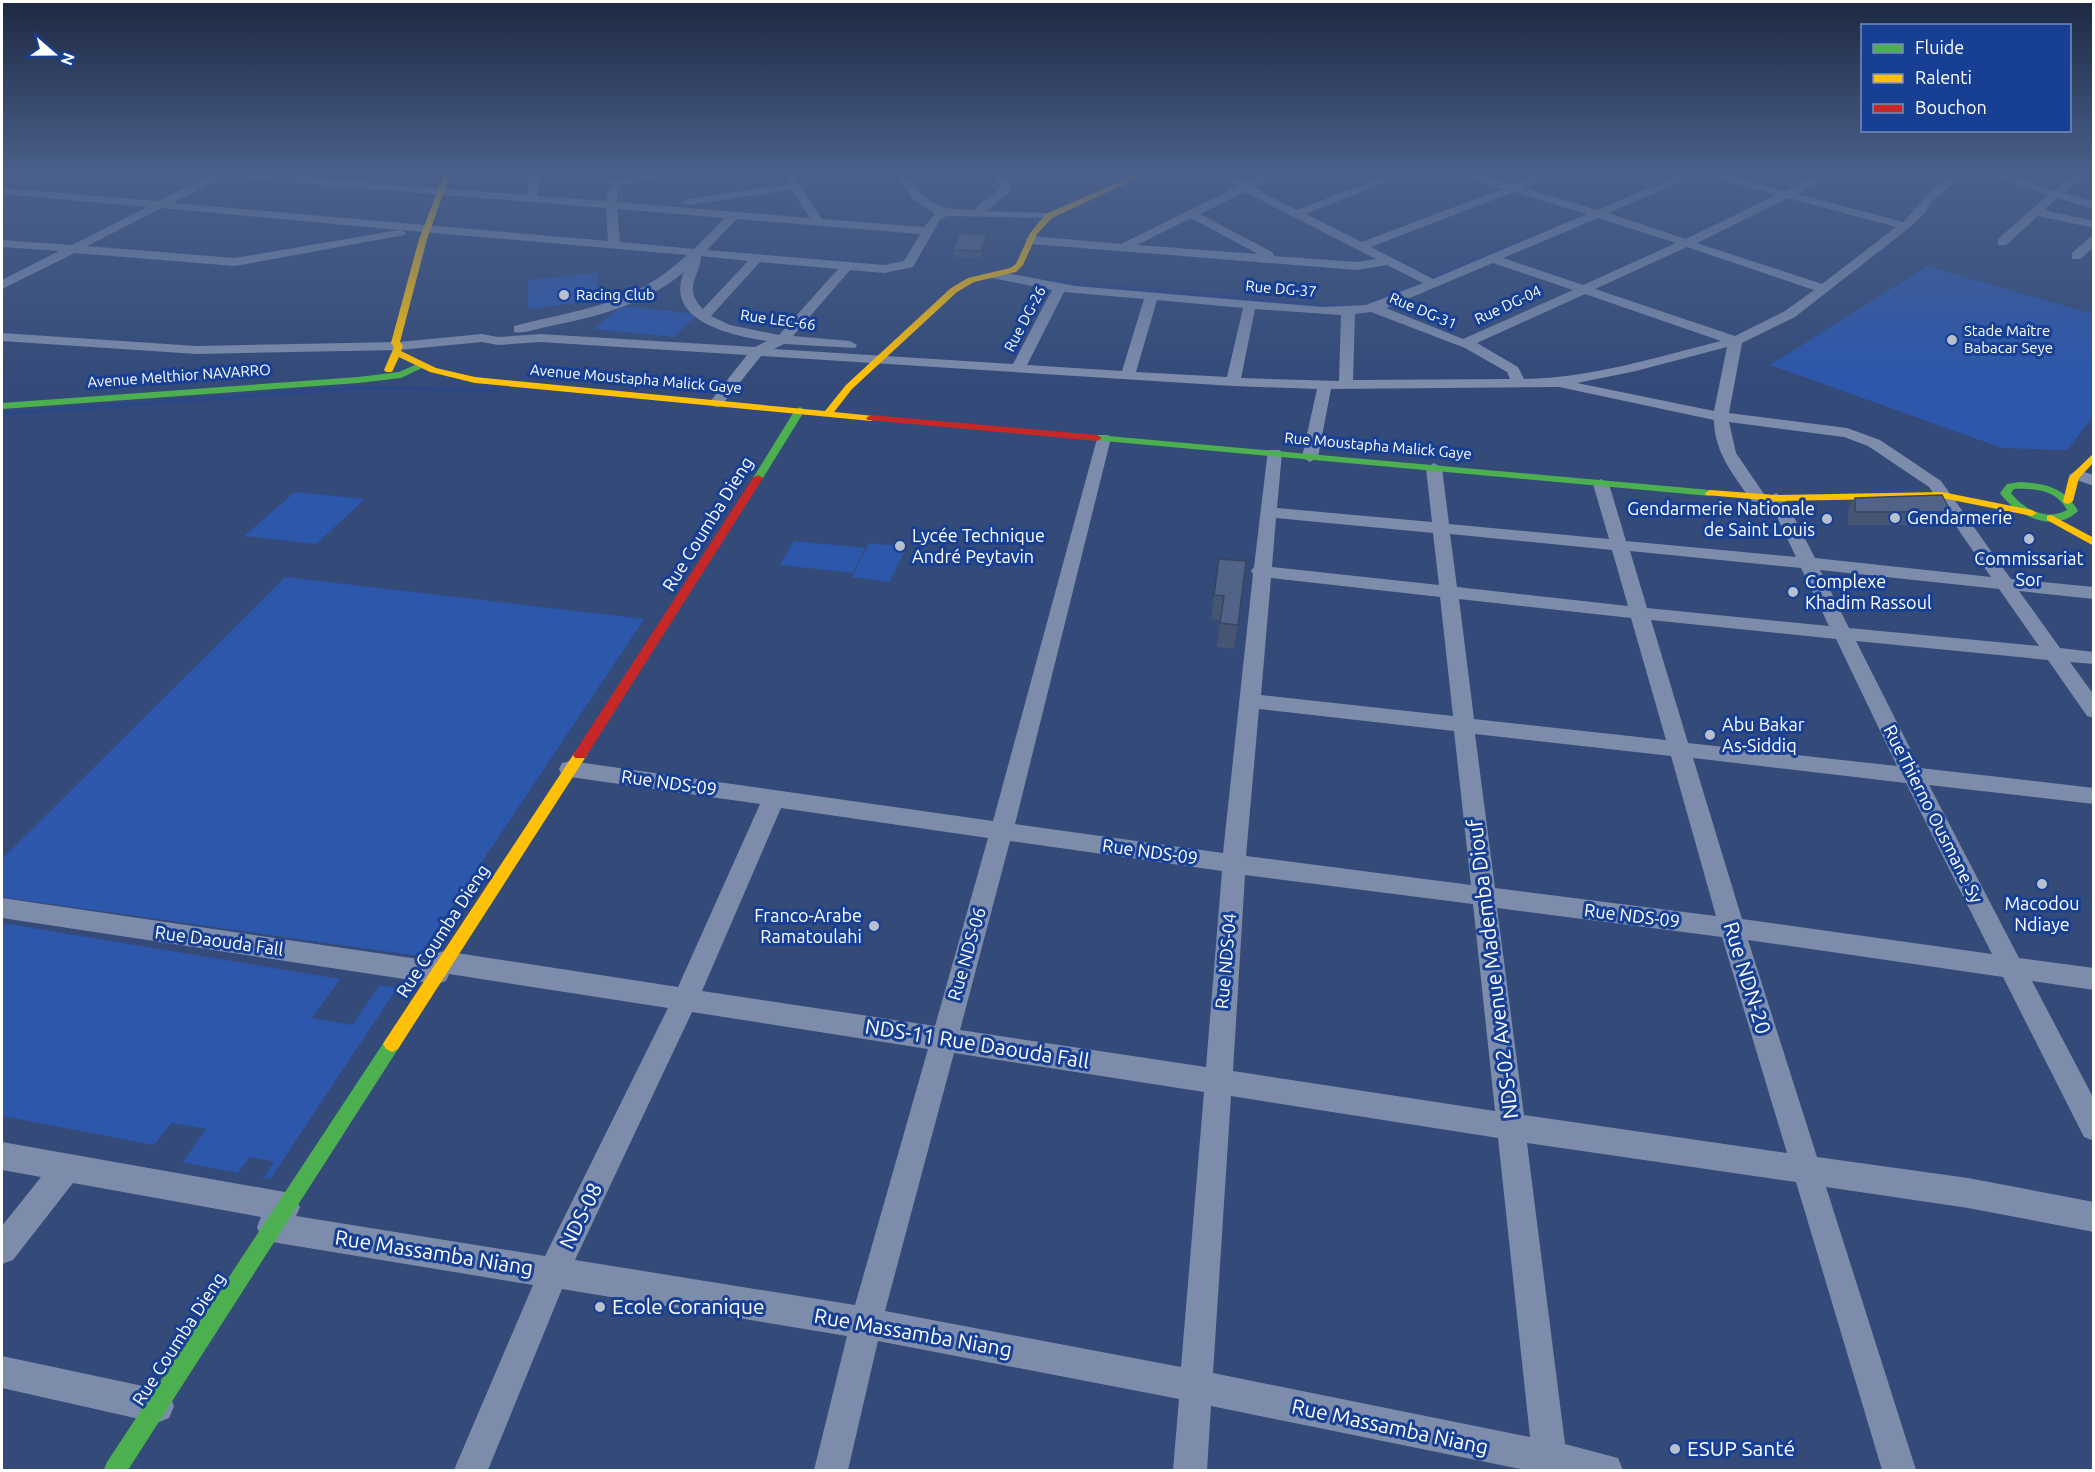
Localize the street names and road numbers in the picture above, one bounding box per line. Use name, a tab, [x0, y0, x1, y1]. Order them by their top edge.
street label: Rue DG-37	[1245, 277, 1317, 300]
street label: Rue DG-04	[1472, 282, 1544, 327]
street label: Rue DG-26	[1000, 283, 1049, 354]
street label: Rue DG-31	[1387, 289, 1459, 332]
street label: Rue LEC-66	[739, 306, 817, 333]
street label: Avenue Melthior NAVARRO	[87, 361, 271, 390]
street label: Avenue Moustapha Malick Gaye	[530, 361, 743, 396]
street label: Rue Moustapha Malick Gaye	[1284, 429, 1472, 462]
street label: Rue Coumba Dieng	[658, 453, 757, 594]
street label: RueThierno Ousmane Sy	[1880, 721, 1988, 906]
street label: Rue NDS-09	[620, 765, 718, 799]
street label: NDS-02 Avenue Mademba Diouf	[1462, 817, 1522, 1121]
street label: Rue NDS-09	[1101, 834, 1199, 868]
street label: Rue Coumba Dieng	[392, 860, 493, 1001]
street label: Rue NDS-09	[1583, 899, 1681, 931]
street label: Rue NDS-06	[943, 905, 989, 1003]
street label: Rue NDS-04	[1211, 912, 1239, 1010]
street label: Rue NDN-20	[1720, 919, 1776, 1037]
street label: Rue Daouda Fall	[154, 921, 285, 959]
street label: NDS-11 Rue Daouda Fall	[863, 1013, 1091, 1073]
street label: NDS-08	[554, 1179, 606, 1253]
street label: Rue Massamba Niang	[333, 1224, 535, 1280]
street label: Rue Coumba Dieng	[128, 1268, 229, 1409]
street label: Rue Massamba Niang	[812, 1303, 1014, 1361]
street label: Rue Massamba Niang	[1290, 1393, 1491, 1459]

